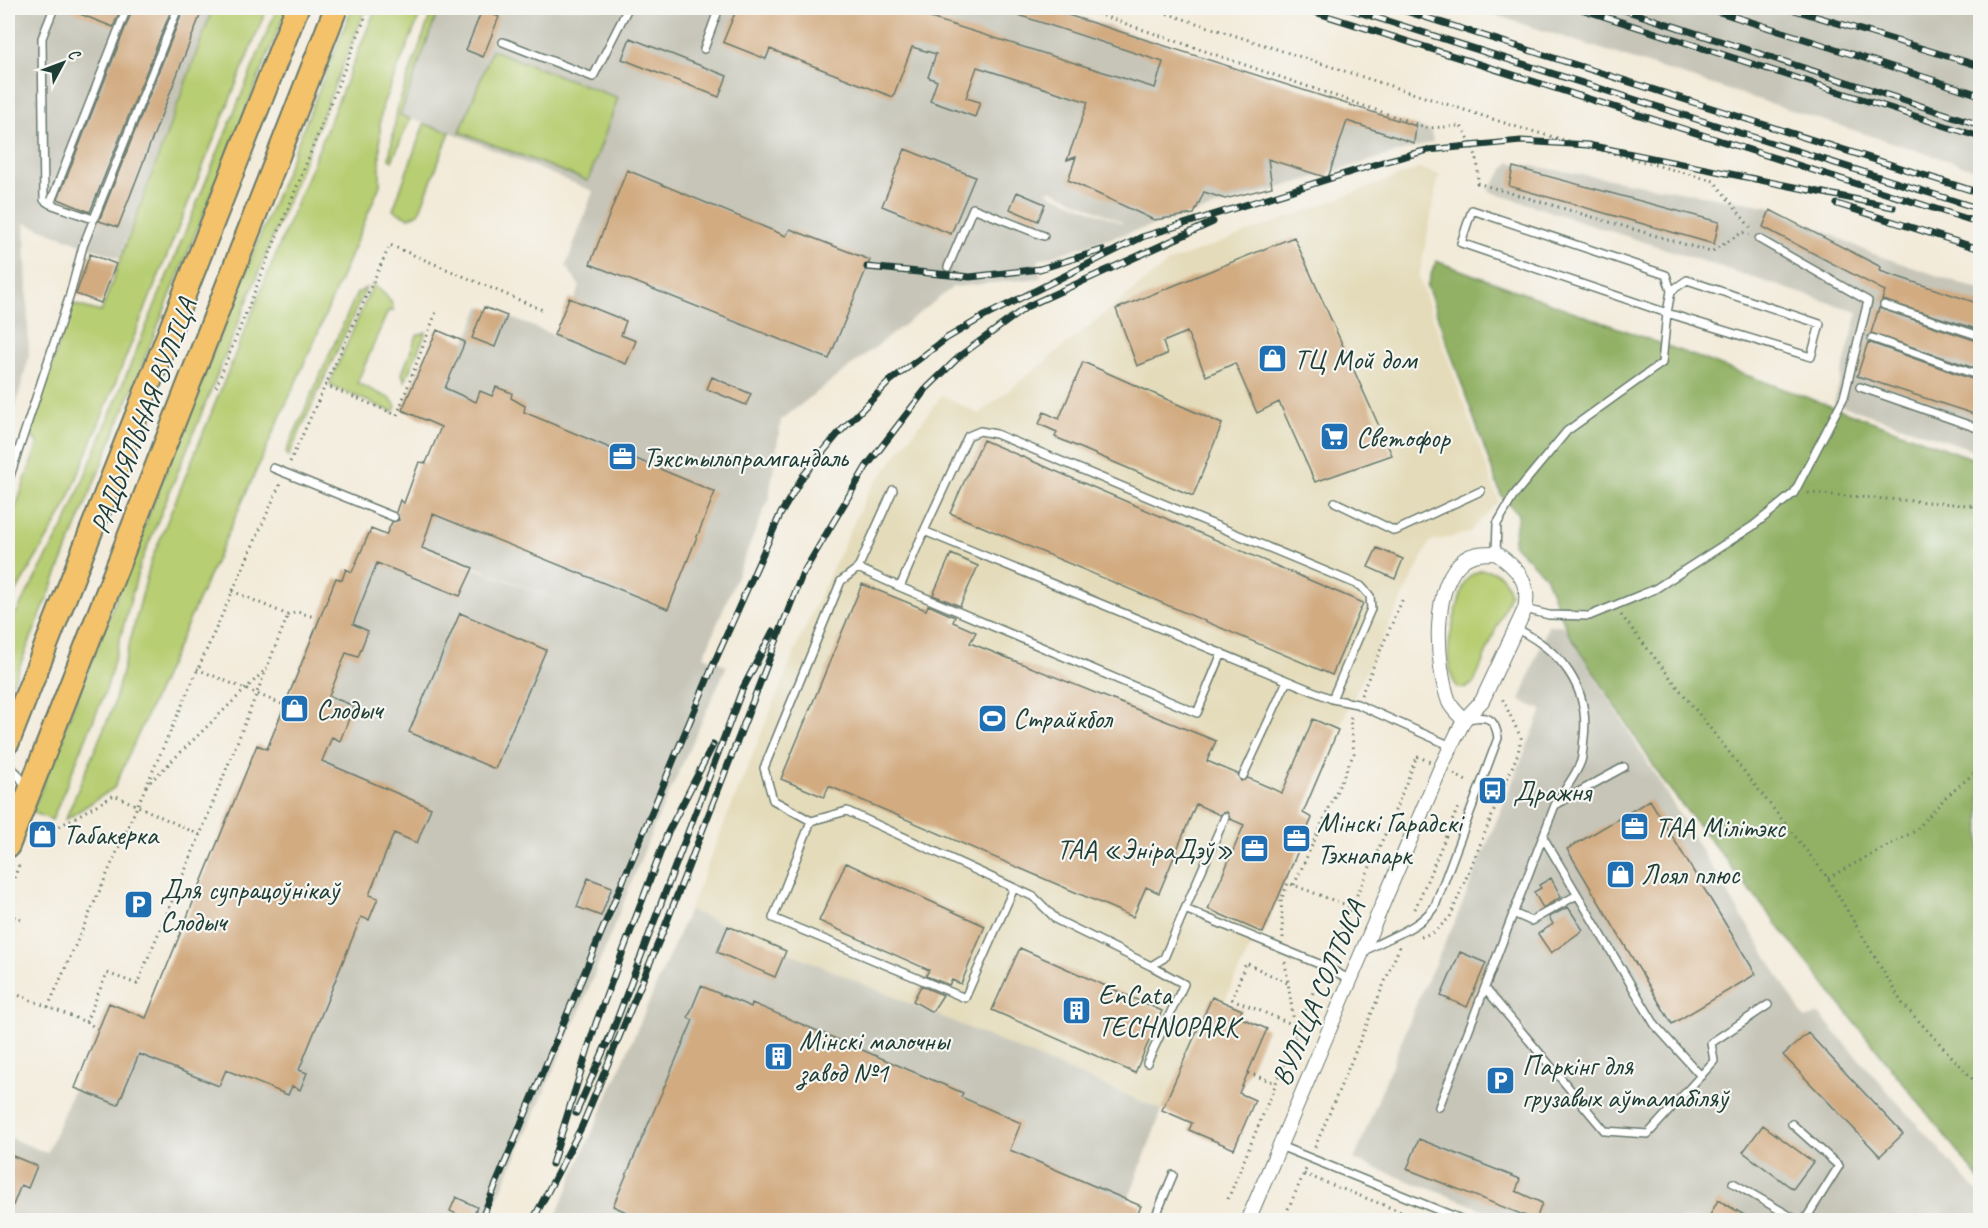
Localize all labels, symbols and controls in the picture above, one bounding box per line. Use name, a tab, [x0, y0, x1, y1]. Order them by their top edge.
north arrow	[33, 33, 93, 93]
text: С	[63, 44, 85, 65]
street label: РАДЫЯЛЬНАЯ ВУЛІЦА	[82, 292, 205, 538]
place label: ТЦ Мой дом	[1294, 342, 1419, 377]
shop icon: ТЦ Мой дом	[1257, 343, 1289, 375]
place label: Светофор	[1356, 420, 1451, 455]
supermarket icon: Светофор	[1319, 421, 1351, 453]
place label: Тэкстыльпрамгандаль	[643, 440, 850, 475]
office icon: Тэкстыльпрамгандаль	[606, 441, 638, 473]
place label: Слодыч	[316, 692, 385, 727]
shop icon: Слодыч	[279, 693, 311, 725]
place label: Страйкбол	[1013, 701, 1113, 736]
sports icon: Страйкбол	[976, 702, 1008, 734]
place label: Дражня	[1513, 774, 1593, 809]
bus stop icon: Дражня	[1476, 775, 1508, 807]
place label: Мінскі Гарадскі Тэхнапарк	[1317, 805, 1466, 872]
place label: ТАА Мілітэкс	[1655, 810, 1786, 845]
office icon: ТАА Мілітэкс	[1618, 811, 1650, 843]
place label: Табакерка	[63, 817, 160, 852]
shop icon: Табакерка	[26, 818, 58, 850]
office icon: Мінскі Гарадскі Тэхнапарк	[1280, 822, 1312, 854]
place label: ТАА «ЭніраДэў»	[1057, 832, 1233, 867]
office icon: ТАА «ЭніраДэў»	[1238, 833, 1270, 865]
place label: Лоял плюс	[1641, 857, 1741, 892]
shop icon: Лоял плюс	[1604, 858, 1636, 890]
place label: Для супрацоўнікаў Слодыч	[160, 872, 341, 939]
parking icon: Для супрацоўнікаў Слодыч	[123, 889, 155, 921]
street label: ВУЛІЦА СОЛТЫСА	[1263, 894, 1373, 1091]
place label: EnCata TECHNOPARK	[1098, 977, 1245, 1044]
building icon: EnCata TECHNOPARK	[1061, 994, 1093, 1026]
place label: Мінскі малочны завод №1	[795, 1023, 951, 1091]
building icon: Мінскі малочны завод №1	[762, 1040, 794, 1072]
place label: Паркінг для грузавых аўтамабіляў	[1522, 1048, 1730, 1115]
parking icon: Паркінг для грузавых аўтамабіляў	[1485, 1065, 1517, 1097]

